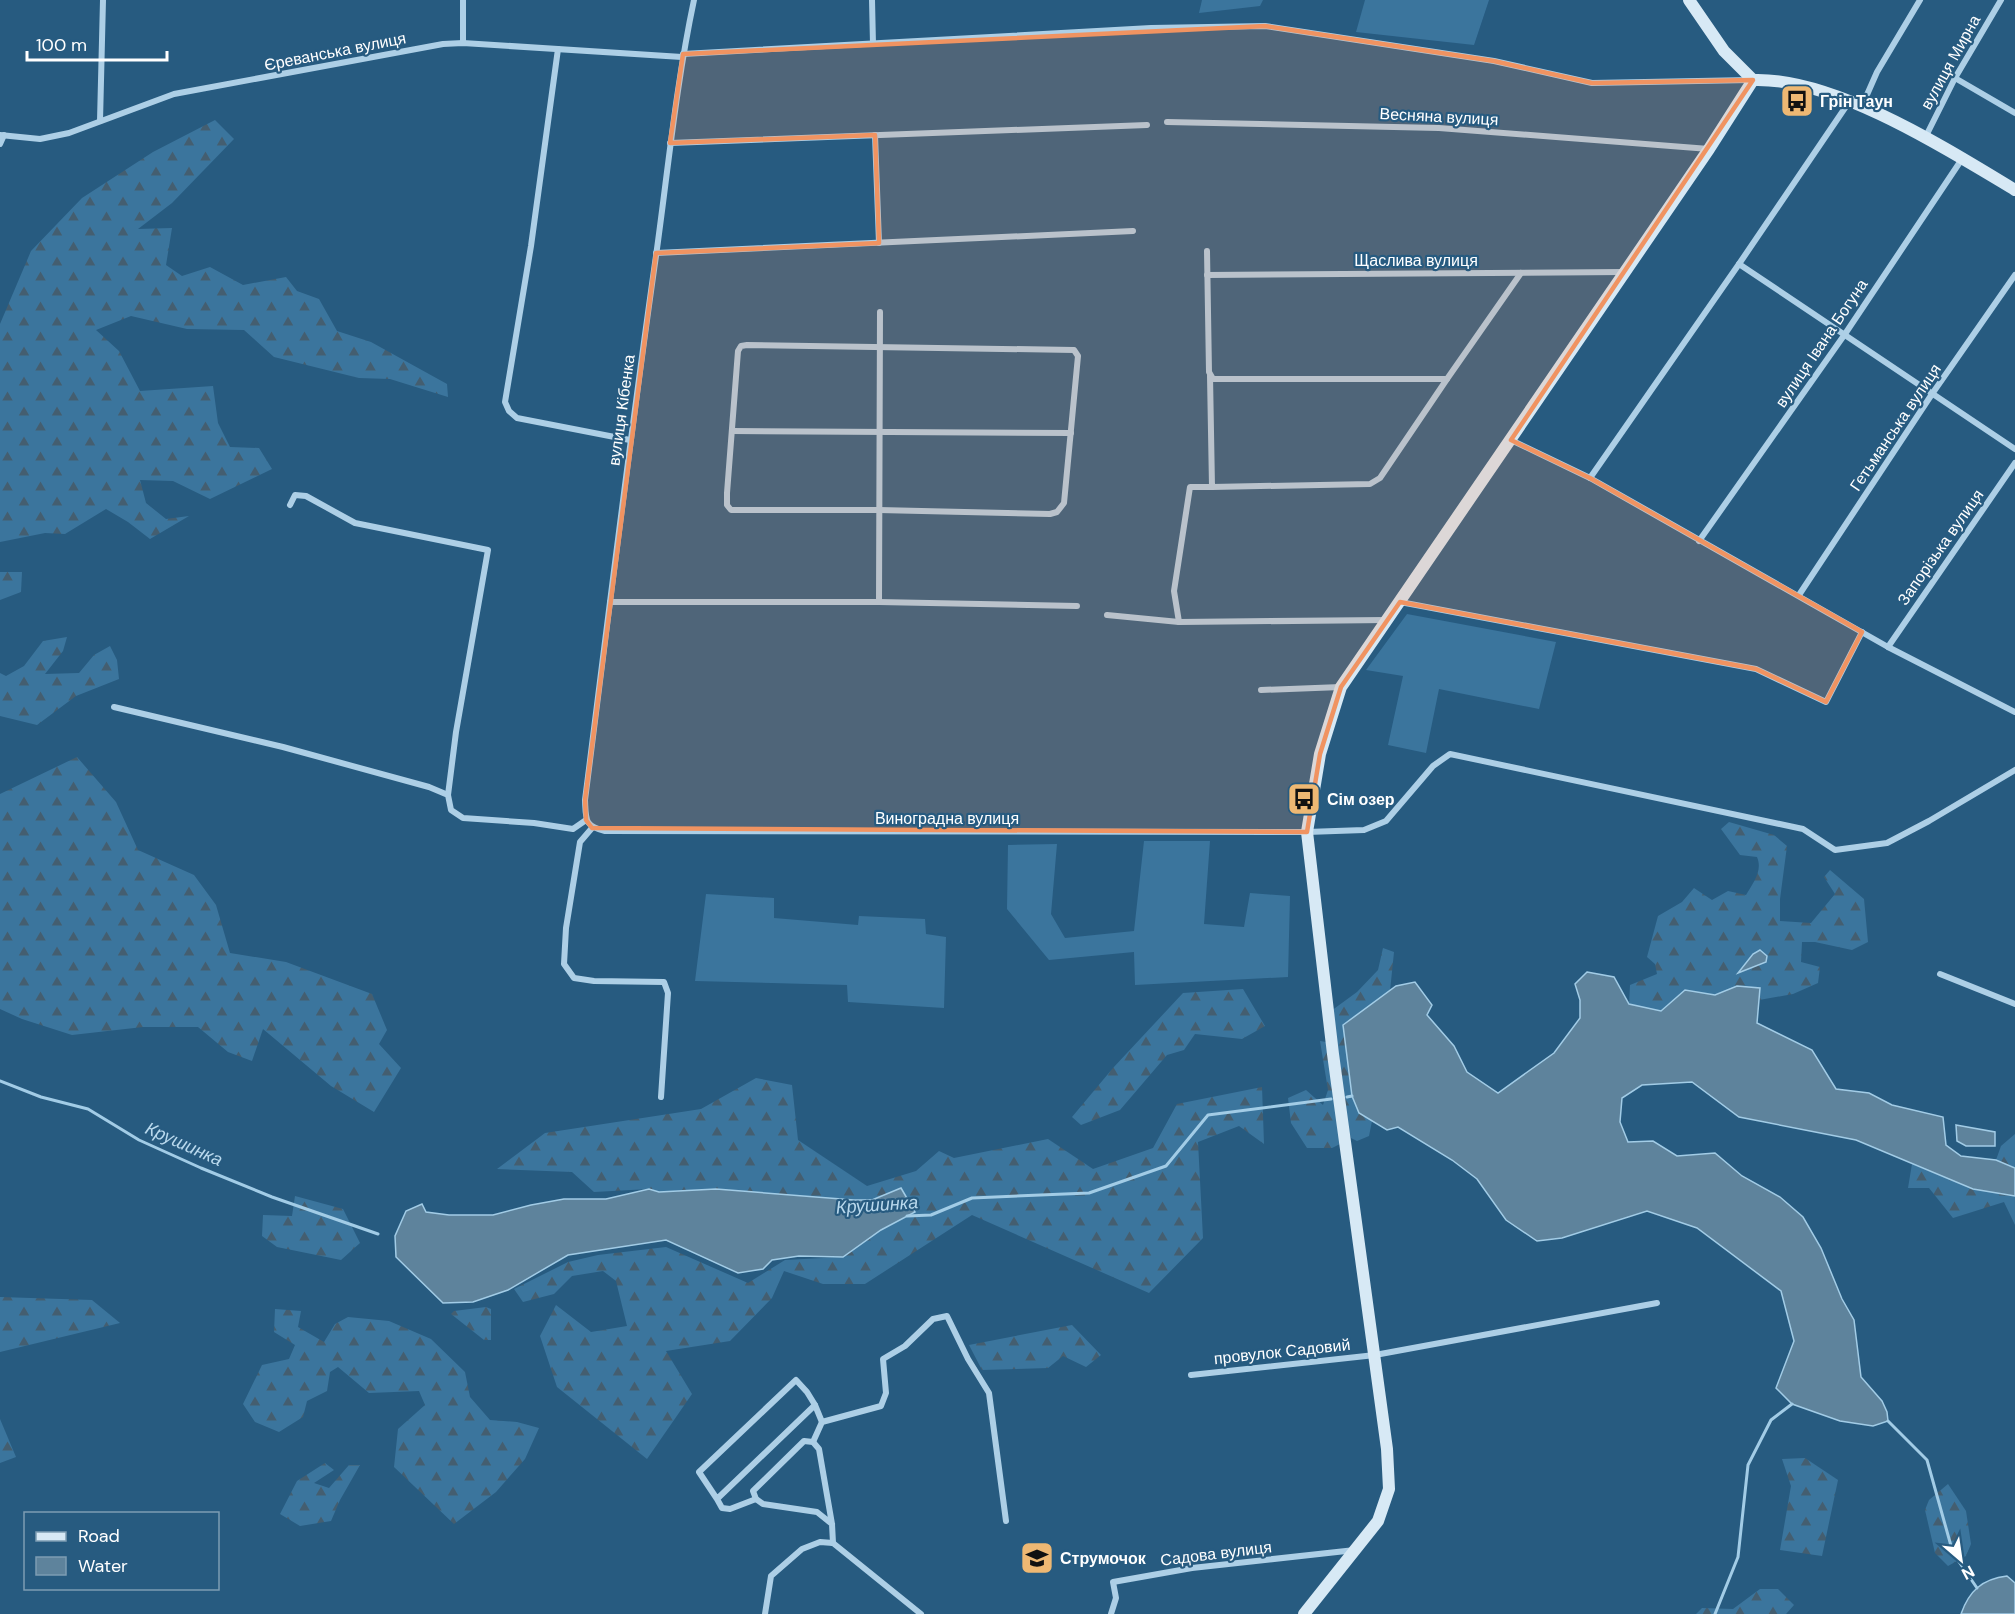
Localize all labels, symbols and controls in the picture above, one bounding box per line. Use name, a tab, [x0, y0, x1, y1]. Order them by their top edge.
street label: вулиця Мирна	[1916, 11, 1985, 113]
scale bar	[27, 24, 166, 62]
street label: Єреванська вулиця	[262, 27, 408, 76]
text: 100 m	[36, 33, 87, 57]
bus stop icon: Грін Таун	[1779, 83, 1815, 119]
place label: Грін Таун	[1820, 91, 1893, 112]
street label: Весняна вулиця	[1379, 103, 1499, 130]
street label: Щаслива вулиця	[1354, 250, 1478, 271]
street label: вулиця Івана Богуна	[1771, 275, 1872, 412]
street label: вулиця Кібенка	[603, 353, 640, 467]
street label: Гетьманська вулиця	[1845, 360, 1946, 495]
street label: Запорізька вулиця	[1893, 485, 1988, 609]
bus stop icon: Сім озер	[1286, 781, 1322, 817]
place label: Сім озер	[1327, 789, 1395, 810]
street label: Виноградна вулиця	[875, 808, 1019, 829]
water label: Крушинка	[141, 1116, 227, 1172]
water label: Крушинка	[835, 1190, 919, 1220]
street label: провулок Садовий	[1213, 1334, 1351, 1369]
legend	[24, 1512, 219, 1590]
text: Road	[78, 1524, 120, 1548]
north arrow	[1931, 1530, 1991, 1590]
street label: Садова вулиця	[1159, 1536, 1273, 1571]
school or university icon: Струмочок	[1019, 1540, 1055, 1576]
place label: Струмочок	[1060, 1548, 1147, 1569]
text: Water	[78, 1554, 128, 1578]
text: N	[1958, 1561, 1978, 1585]

